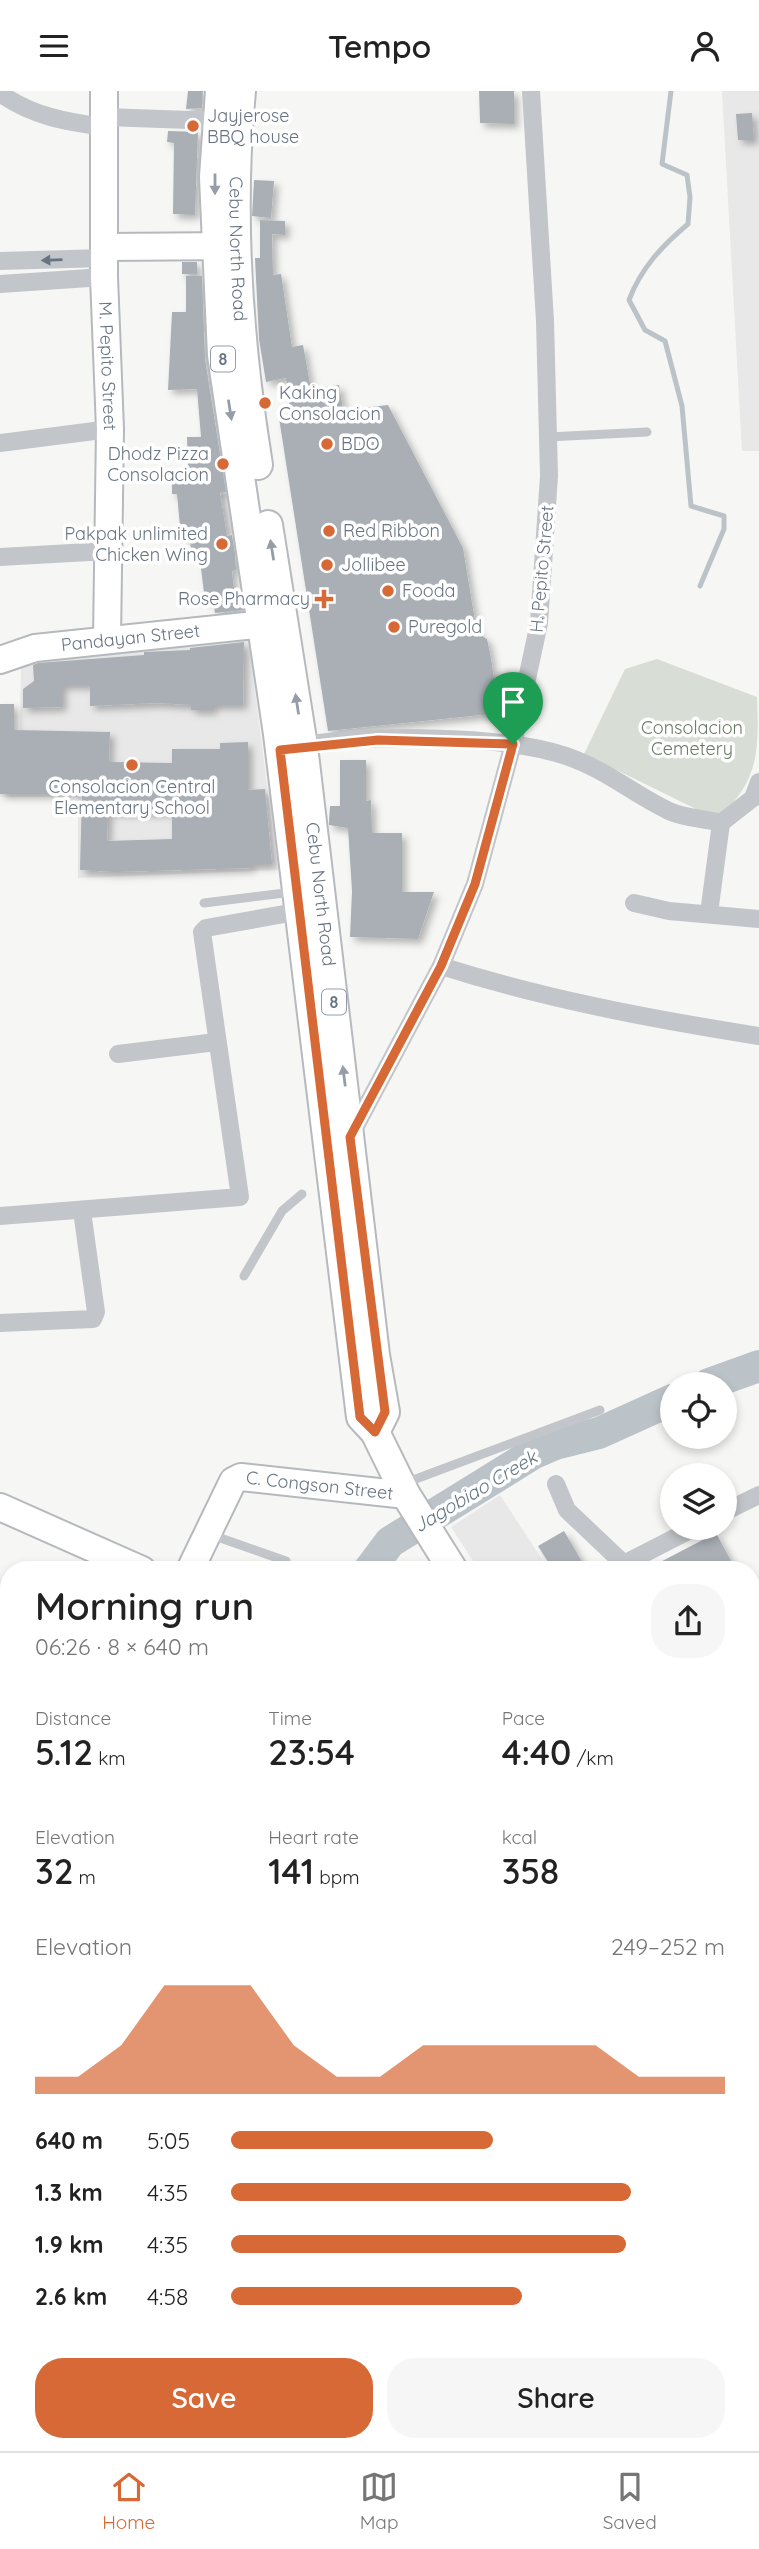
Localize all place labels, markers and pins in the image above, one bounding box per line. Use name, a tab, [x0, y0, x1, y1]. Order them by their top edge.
place label: Jayjerose BBQ house	[207, 104, 299, 148]
marker: Jayjerose BBQ house	[185, 118, 201, 134]
place label: Kaking Consolacion	[279, 381, 381, 425]
marker: Kaking Consolacion	[257, 395, 273, 411]
place label: BDO	[341, 432, 379, 455]
marker: BDO	[319, 436, 335, 452]
place label: Dhodz Pizza Consolacion	[107, 442, 209, 486]
marker: Dhodz Pizza Consolacion	[215, 456, 231, 472]
place label: Red Ribbon	[343, 519, 440, 542]
place label: Pakpak unlimited Chicken Wing	[64, 522, 208, 566]
marker: Red Ribbon	[321, 523, 337, 539]
marker: Pakpak unlimited Chicken Wing	[214, 536, 230, 552]
place label: Jollibee	[341, 553, 406, 576]
marker: Jollibee	[319, 557, 335, 573]
place label: Fooda	[402, 579, 455, 602]
marker: Fooda	[380, 583, 396, 599]
place label: Rose Pharmacy	[178, 587, 310, 610]
marker: Rose Pharmacy	[316, 591, 332, 607]
place label: Puregold	[408, 615, 482, 638]
marker: Puregold	[386, 619, 402, 635]
pin	[483, 672, 543, 744]
marker: Consolacion Central Elementary School	[124, 757, 140, 773]
place label: Consolacion Central Elementary School	[49, 775, 215, 819]

